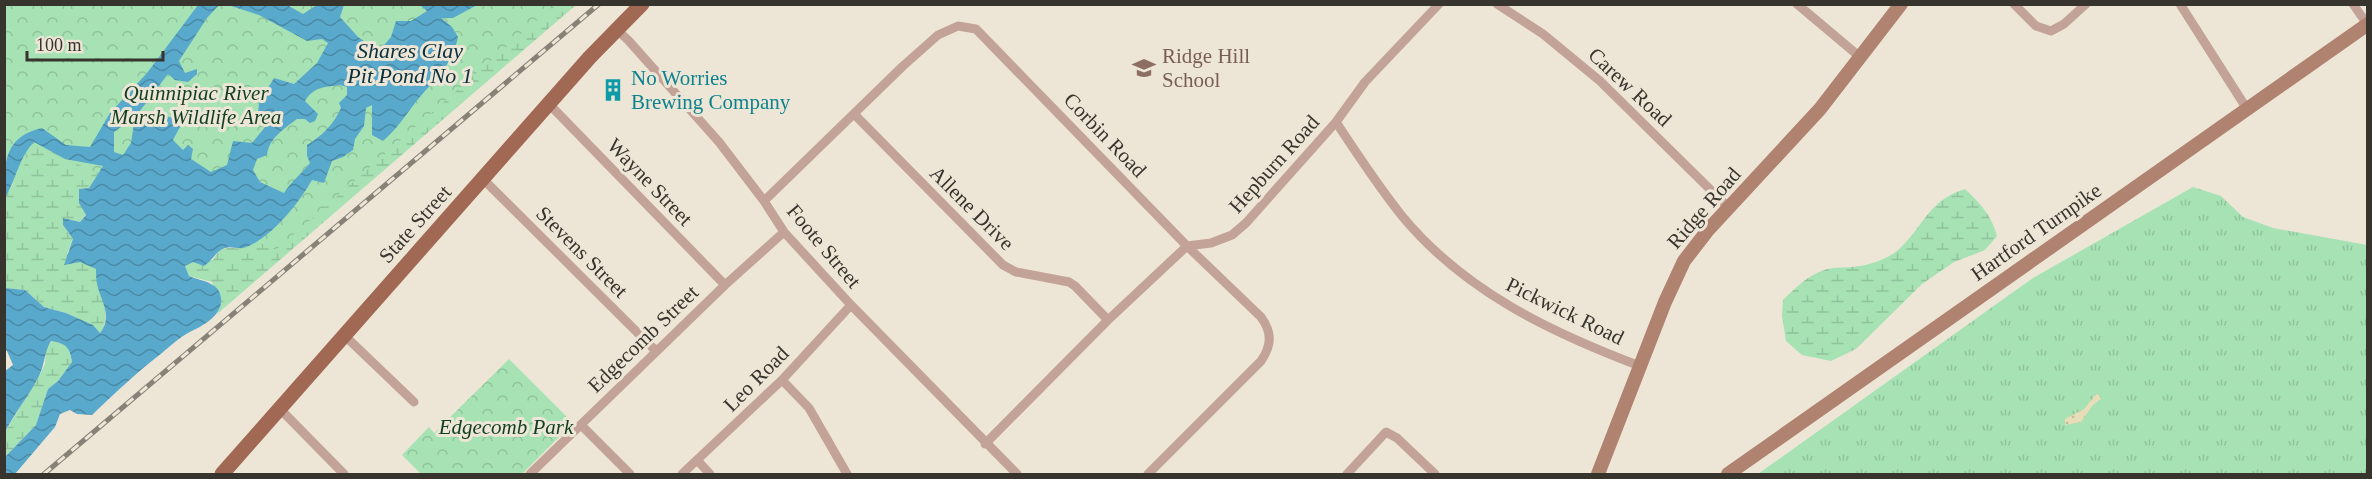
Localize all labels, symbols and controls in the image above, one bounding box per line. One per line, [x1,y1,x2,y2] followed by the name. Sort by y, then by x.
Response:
[27,24,164,62] scale bar
[36,35,82,55] text: 100 m
[346,38,473,88] water label: Shares Clay Pit Pond No 1
[1584,43,1677,132] street label: Carew Road
[1162,44,1250,92] place label: Ridge Hill School
[1131,55,1157,81] school or university icon: Ridge Hill School
[631,66,791,114] place label: No Worries Brewing Company
[600,77,626,103] building icon: No Worries Brewing Company
[110,81,281,129] park label: Quinnipiac River Marsh Wildlife Area
[1059,88,1151,183] street label: Corbin Road
[1224,110,1324,218] street label: Hepburn Road
[602,133,698,231] street label: Wayne Street
[925,161,1019,255] street label: Allene Drive
[1662,162,1746,254] street label: Ridge Road
[1966,178,2106,286] street label: Hartford Turnpike
[374,180,456,268] street label: State Street
[782,199,866,293] street label: Foote Street
[531,201,633,303] street label: Stevens Street
[1502,272,1628,350] street label: Pickwick Road
[583,280,703,398] street label: Edgecomb Street
[718,341,794,417] street label: Leo Road
[438,415,574,439] park label: Edgecomb Park

